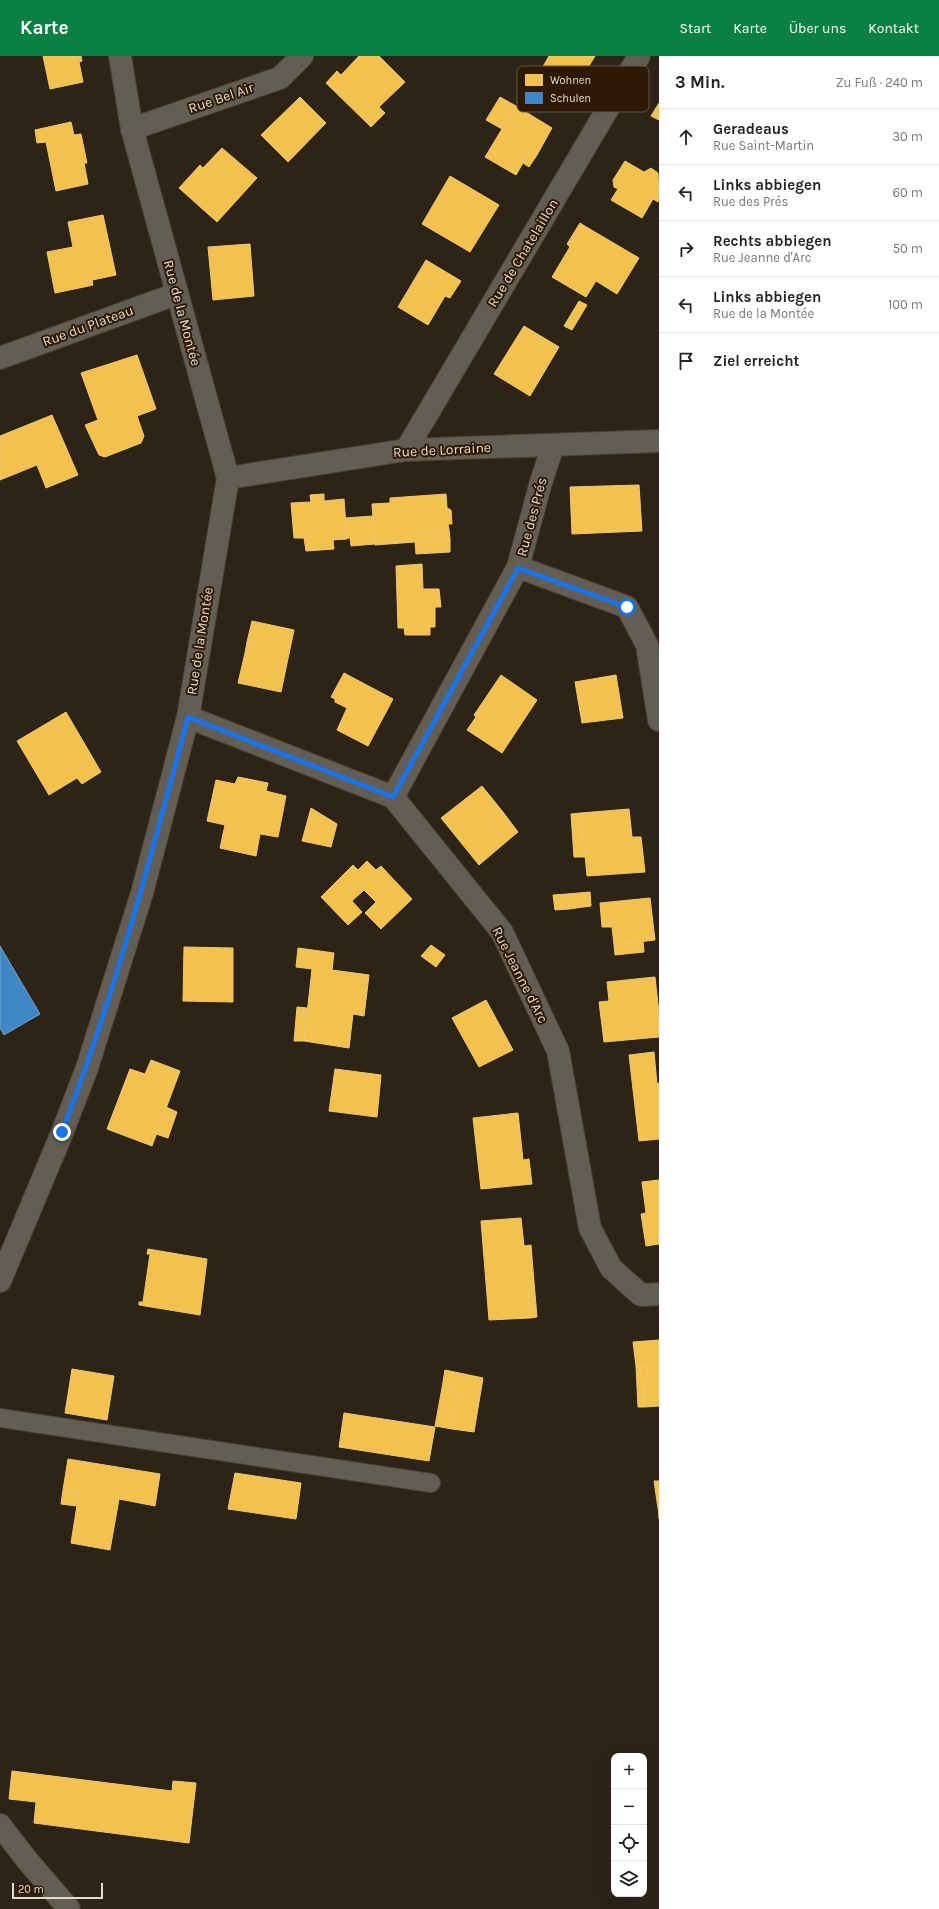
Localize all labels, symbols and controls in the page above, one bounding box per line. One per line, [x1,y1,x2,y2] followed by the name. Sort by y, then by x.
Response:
[20,17,69,39] text: Karte
[679,20,711,37] text: Start
[733,20,767,37] text: Karte
[789,20,846,37] text: Über uns
[868,20,919,37] text: Kontakt
[517,66,649,112] legend
[675,72,725,92] text: 3 Min.
[550,74,591,87] text: Wohnen
[836,75,923,90] text: Zu Fuß · 240 m
[186,79,257,117] street label: Rue Bel Air
[550,92,591,105] text: Schulen
[713,120,789,138] text: Geradeaus
[675,126,697,148] icon: ahead
[892,129,923,144] text: 30 m
[713,138,814,153] text: Rue Saint-Martin
[713,176,821,194] text: Links abbiegen
[675,182,697,204] icon: left
[893,185,923,200] text: 60 m
[713,194,788,209] text: Rue des Prés
[484,196,562,310] street label: Rue de Chatelaillon
[713,232,832,250] text: Rechts abbiegen
[675,238,697,260] icon: right
[893,241,923,256] text: 50 m
[713,250,811,265] text: Rue Jeanne d'Arc
[160,258,204,368] street label: Rue de la Montée
[713,288,821,306] text: Links abbiegen
[675,294,697,316] icon: left
[888,297,923,312] text: 100 m
[40,302,136,350] street label: Rue du Plateau
[713,306,814,321] text: Rue de la Montée
[675,350,697,372] icon: arrive
[713,352,799,370] text: Ziel erreicht
[393,439,491,461] street label: Rue de Lorraine
[513,476,551,558] street label: Rue des Prés
[183,586,217,696] street label: Rue de la Montée
[618,598,636,616] route start
[488,924,552,1026] street label: Rue Jeanne d'Arc
[53,1123,71,1141] route end
[611,1753,647,1897] map controls
[611,1753,647,1789] button: +
[611,1789,647,1825] button: −
[611,1825,647,1861] button: locate
[611,1861,647,1897] button: layers
[12,1881,103,1900] scale bar
[18,1883,44,1896] text: 20 m

